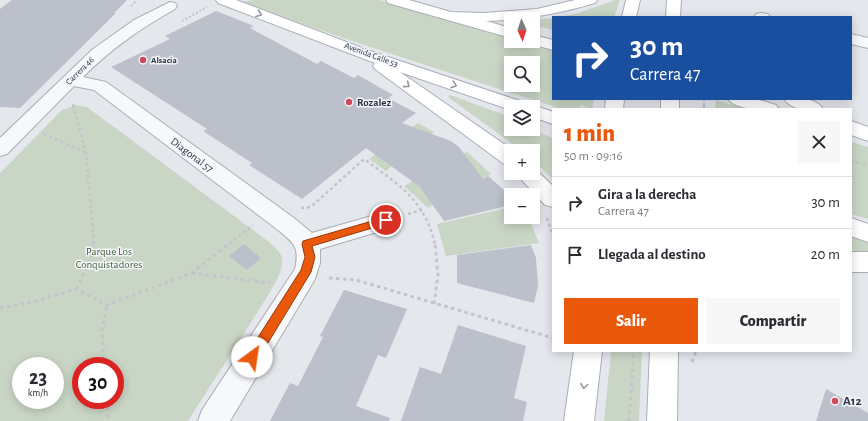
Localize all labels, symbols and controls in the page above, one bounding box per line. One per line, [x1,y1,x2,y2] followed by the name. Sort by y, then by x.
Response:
[255,9,262,17] one-way arrow
[504,12,540,48] north arrow
[504,12,540,224] map controls
[564,32,616,84] icon: right
[630,33,683,61] text: 30 m
[343,41,399,69] street label: Avenida Calle 53
[64,55,96,87] street label: Carrera 46
[138,55,148,65] marker: Alsacia
[151,56,177,65] place label: Alsacia
[504,56,540,92] button: search
[630,66,701,84] text: Carrera 47
[451,80,458,88] one-way arrow
[403,81,410,88] one-way arrow
[344,97,354,107] marker: Rozalez
[357,97,392,108] place label: Rozalez
[504,100,540,136] button: layers
[798,121,840,163] button: close
[564,122,615,146] text: 1 min
[169,136,216,175] street label: Diagonal 57
[504,144,540,180] button: +
[564,150,623,163] text: 50 m · 09:16
[598,187,697,202] text: Gira a la derecha
[504,188,540,224] button: −
[564,192,586,214] icon: right
[811,195,840,210] text: 30 m
[369,203,403,237] pin
[598,205,649,218] text: Carrera 47
[375,209,397,231] icon: arrive
[564,244,586,266] icon: arrive
[76,246,142,270] park label: Parque Los Conquistadores
[598,247,706,262] text: Llegada al destino
[811,247,840,262] text: 20 m
[564,298,698,344] button: Salir
[706,298,840,344] button: Compartir
[231,336,273,378] position arrow
[72,357,124,409] speed limit sign: 30
[29,368,47,388] text: 23
[580,383,589,389] one-way arrow
[28,388,48,398] text: km/h
[843,395,862,408] place label: A12
[830,396,840,406] marker: A12

